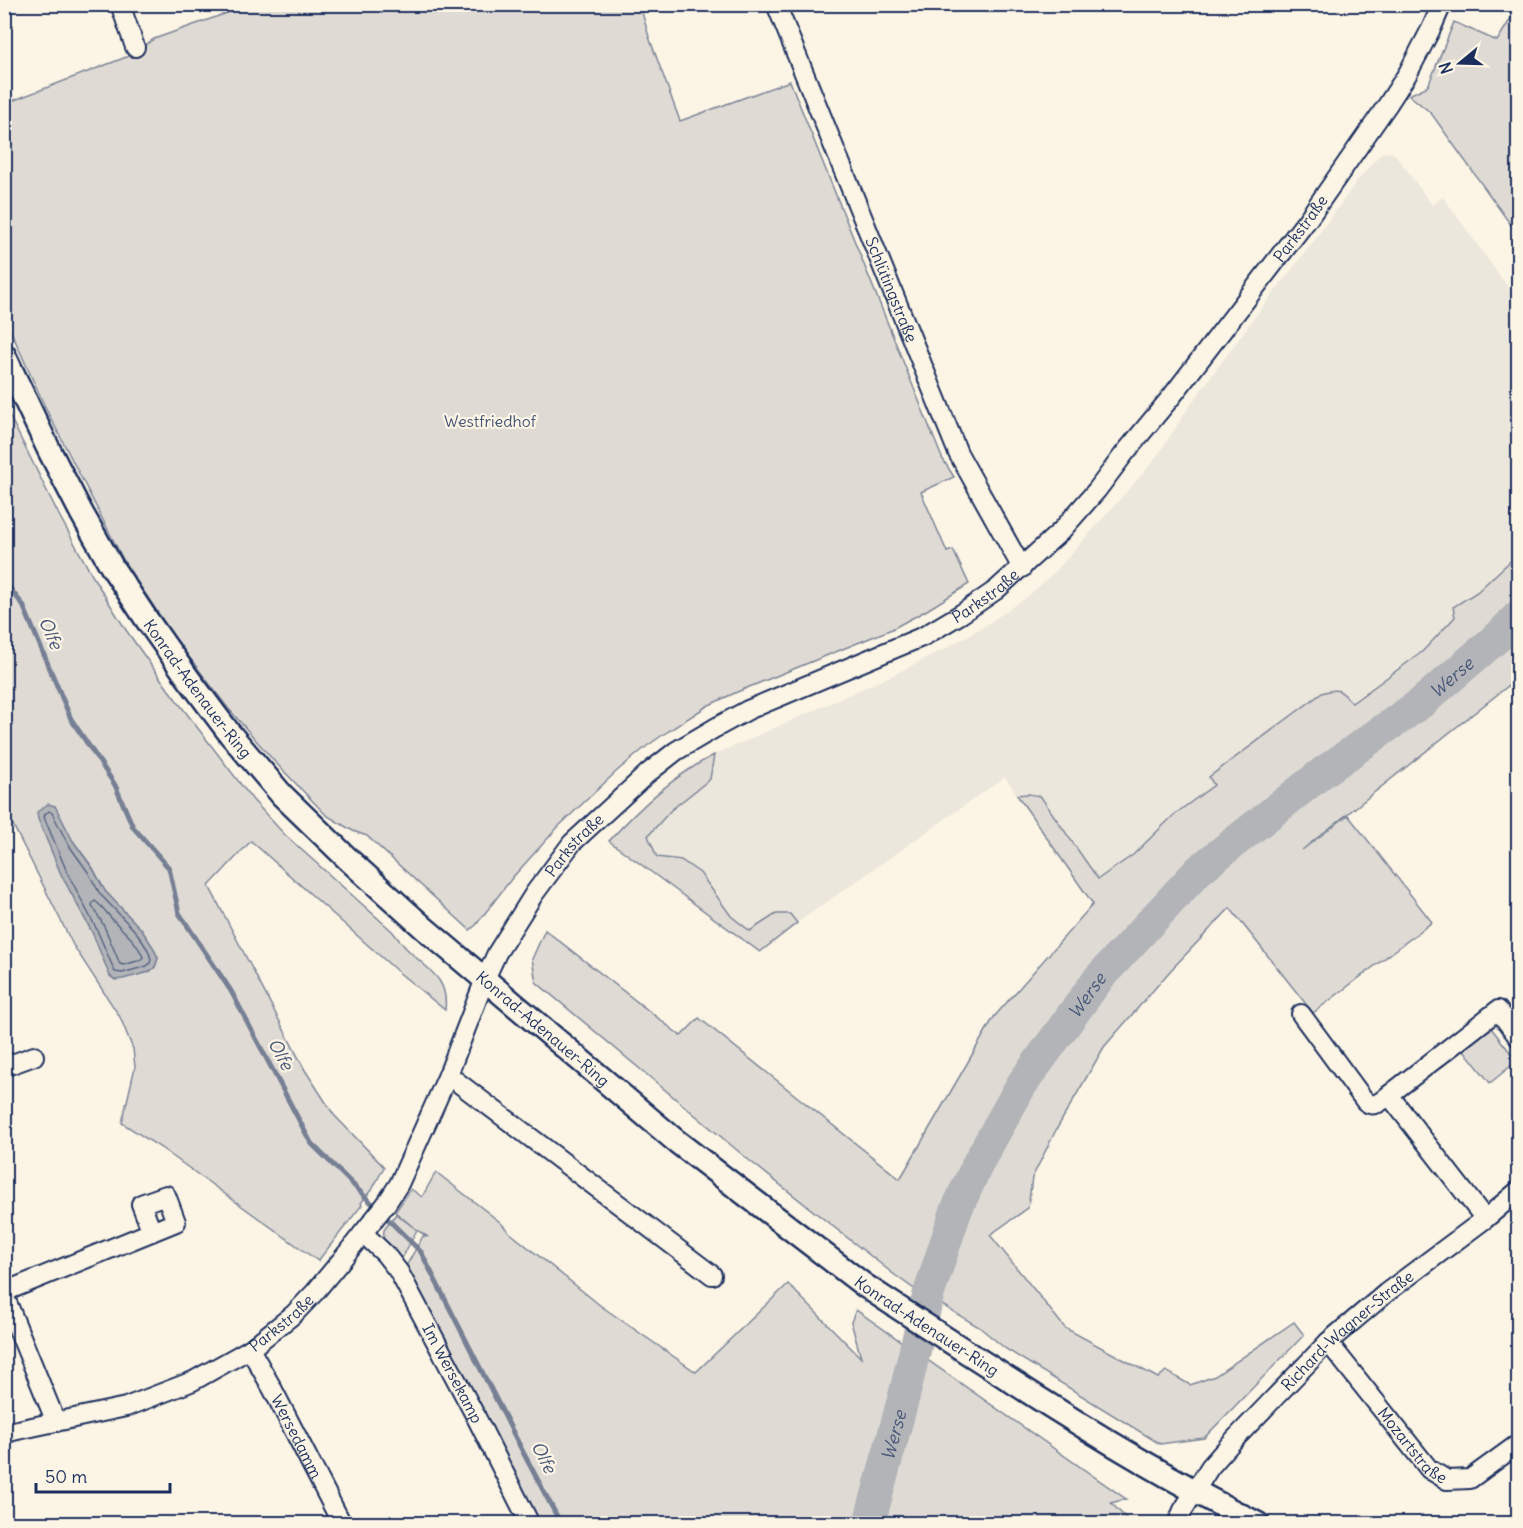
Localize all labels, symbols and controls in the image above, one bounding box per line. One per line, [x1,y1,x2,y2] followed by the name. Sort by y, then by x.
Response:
[1430,33,1490,93] north arrow
[1435,59,1457,76] text: N
[1269,191,1332,266] street label: Parkstraße
[861,234,922,345] street label: Schlütingstraße
[444,411,537,431] park label: Westfriedhof
[948,564,1023,627] street label: Parkstraße
[34,613,69,654] water label: Olfe
[140,615,256,762] street label: Konrad-Adenauer-Ring
[1424,651,1479,702] water label: Werse
[540,809,608,881] street label: Parkstraße
[472,967,614,1090] street label: Konrad-Adenauer-Ring
[1062,967,1111,1022] water label: Werse
[263,1034,300,1075] water label: Olfe
[1277,1266,1417,1395] street label: Richard-Wagner-Straße
[851,1271,1003,1380] street label: Konrad-Adenauer-Ring
[245,1290,318,1356] street label: Parkstraße
[418,1320,487,1427] street label: Im Wersekamp
[267,1391,327,1482] street label: Wersedamm
[1374,1403,1451,1488] street label: Mozartstraße
[875,1407,911,1463] water label: Werse
[526,1437,562,1478] water label: Olfe
[36,1456,170,1494] scale bar
[45,1465,87,1488] text: 50 m

